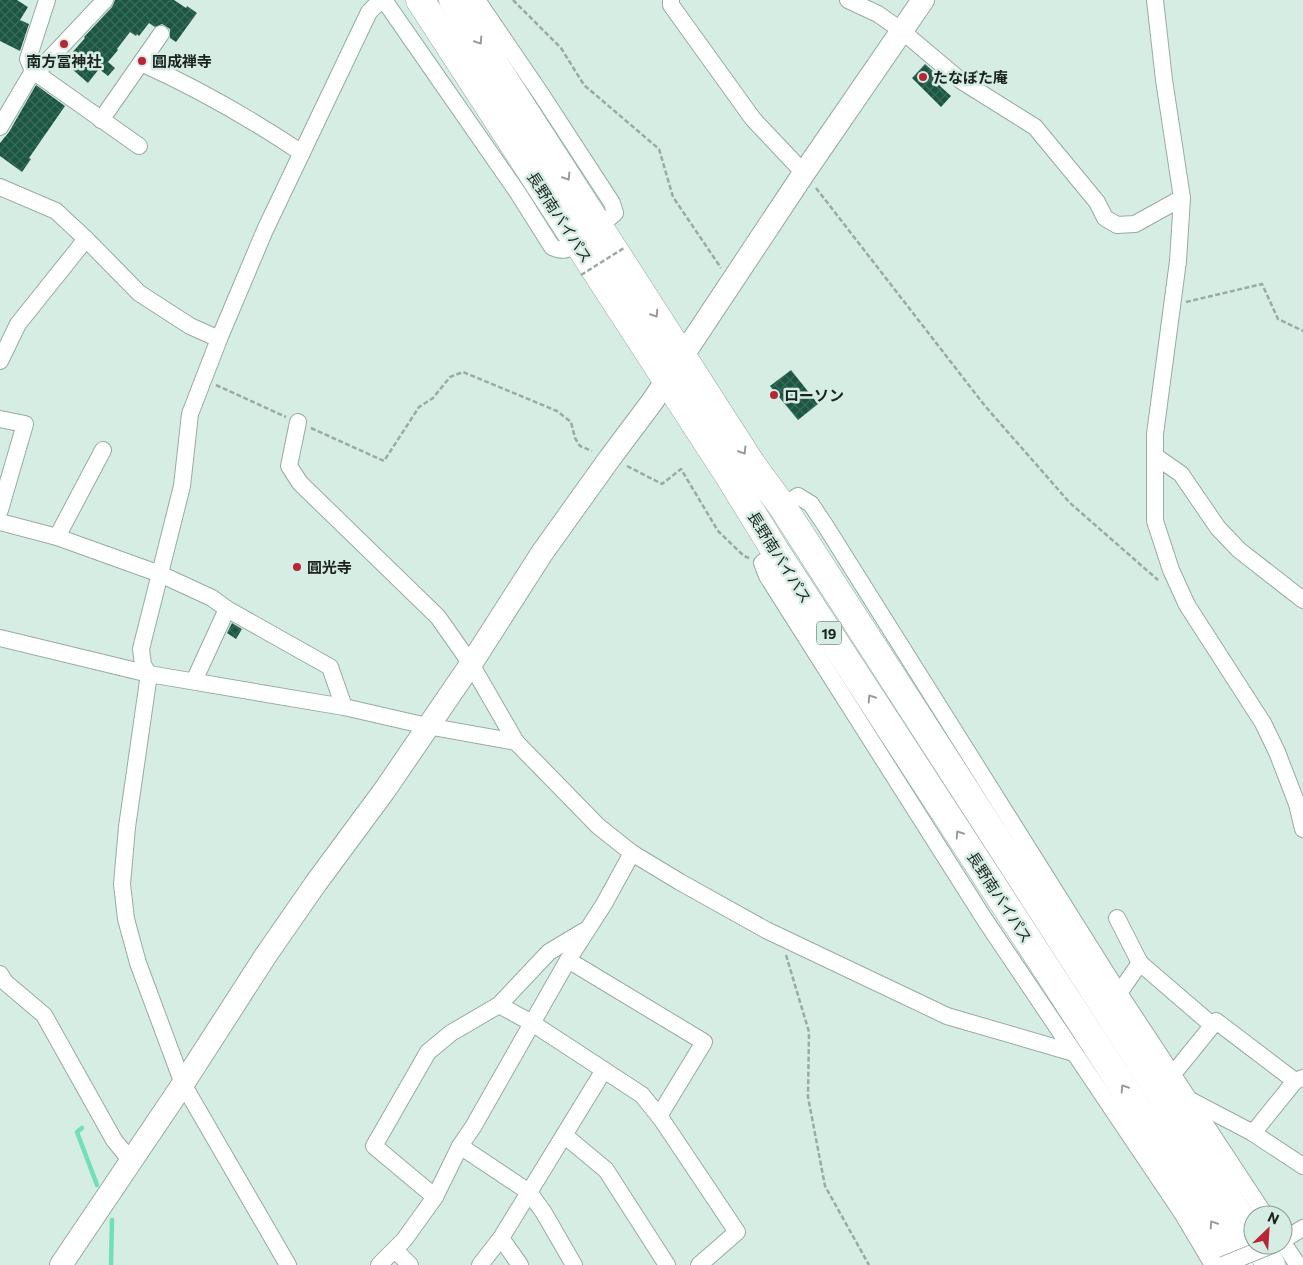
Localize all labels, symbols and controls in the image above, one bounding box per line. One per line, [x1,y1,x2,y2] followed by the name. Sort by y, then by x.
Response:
[473,35,483,44] one-way arrow
[58,38,70,50] marker: 南方冨神社
[26,52,102,70] place label: 南方冨神社
[152,52,212,70] place label: 圓成禅寺
[136,55,148,67] marker: 圓成禅寺
[933,68,1008,86] place label: たなぼた庵
[917,71,929,83] marker: たなぼた庵
[524,168,596,266] street label: 長野南バイパス
[561,172,571,181] one-way arrow
[649,309,658,318] one-way arrow
[784,386,844,404] place label: ローソン
[768,389,780,401] marker: ローソン
[737,445,747,454] one-way arrow
[745,508,815,606] street label: 長野南バイパス
[307,558,352,576] place label: 圓光寺
[291,561,303,573] marker: 圓光寺
[816,622,842,644] road number: 19
[868,694,877,703] one-way arrow
[956,831,966,840] one-way arrow
[964,848,1036,946] street label: 長野南バイパス
[1121,1084,1130,1094] one-way arrow
[1243,1205,1293,1255] north arrow
[1265,1208,1282,1228] text: N
[1209,1220,1219,1229] one-way arrow

